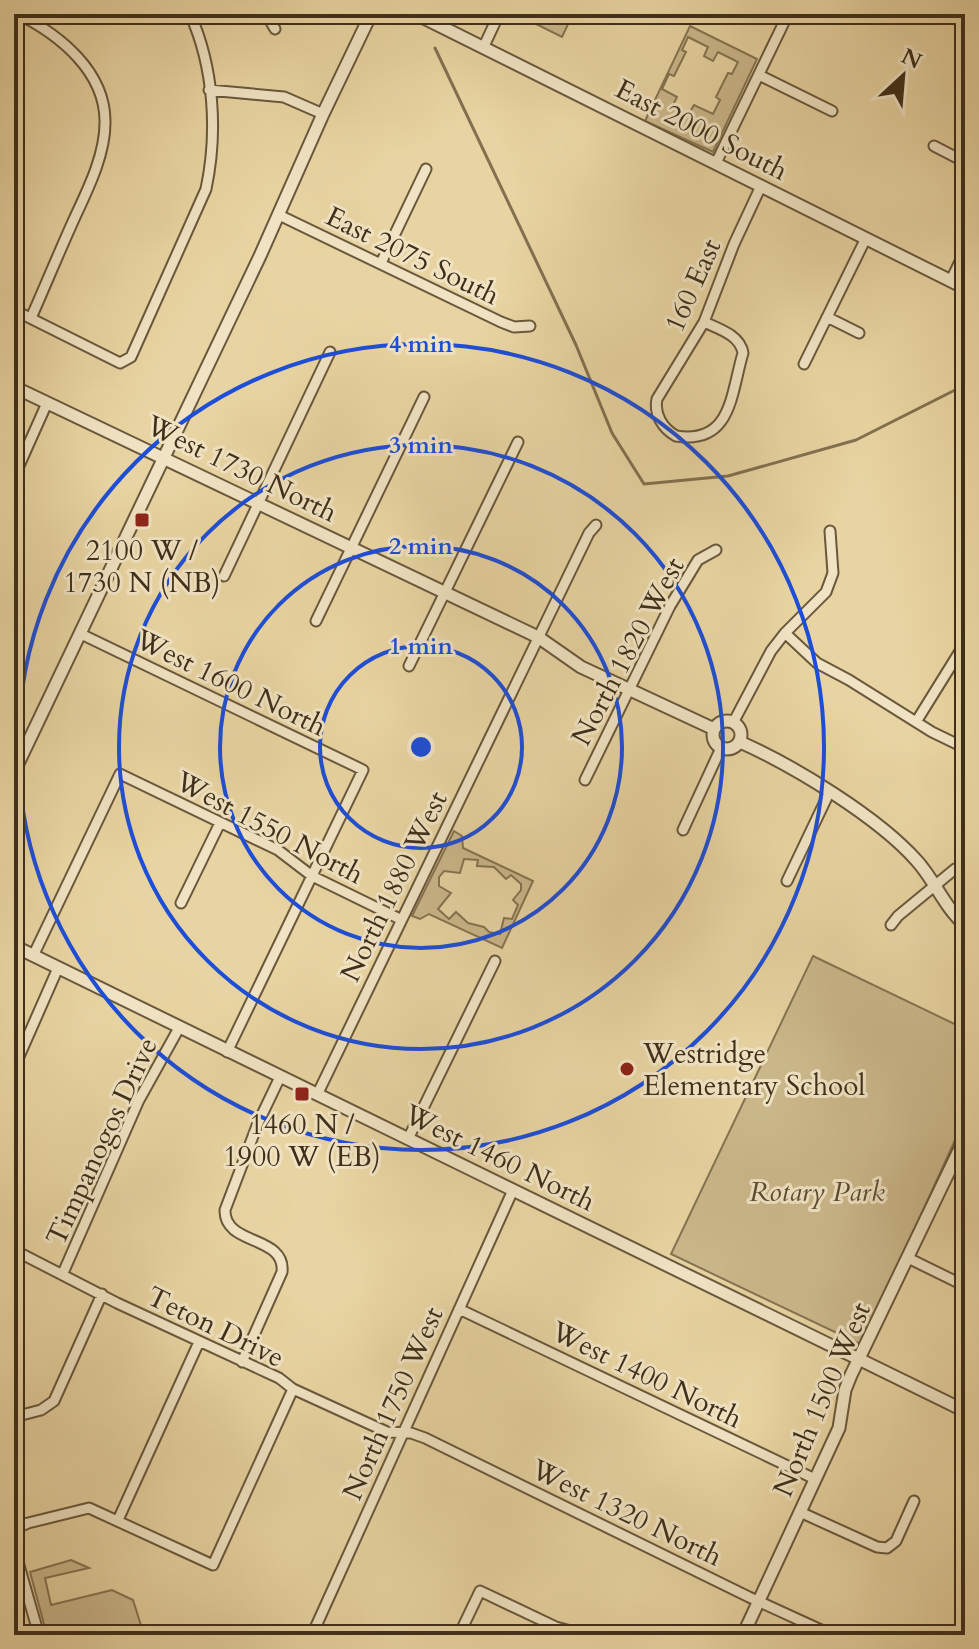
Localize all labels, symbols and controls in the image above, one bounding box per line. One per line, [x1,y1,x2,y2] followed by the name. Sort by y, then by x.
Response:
[863,36,943,116] north arrow
[896,41,926,77] text: N
[609,70,794,190] street label: East 2000 South
[319,197,506,314] street label: East 2075 South
[656,233,730,338] street label: 160 East
[389,328,454,361] text: 4 min
[139,406,343,532] street label: West 1730 North
[389,429,454,462] text: 3 min
[133,511,151,529] marker: 2100 W / 1730 N (NB)
[389,530,454,563] text: 2 min
[64,532,220,602] place label: 2100 W / 1730 N (NB)
[562,551,693,752] street label: North 1820 West
[128,620,332,746] street label: West 1600 North
[389,630,454,663] text: 1 min
[407,733,435,761] centre of rings
[168,762,370,893] street label: West 1550 North
[331,785,457,988] street label: North 1880 West
[37,1031,167,1252] street label: Timpanogos Drive
[642,1035,865,1105] place label: Westridge Elementary School
[618,1060,636,1078] marker: Westridge Elementary School
[293,1085,311,1103] marker: 1460 N / 1900 W (EB)
[397,1095,601,1221] street label: West 1460 North
[223,1106,381,1176] place label: 1460 N / 1900 W (EB)
[749,1173,885,1211] park label: Rotary Park
[141,1277,291,1377] street label: Teton Drive
[764,1296,880,1502] street label: North 1500 West
[333,1301,453,1506] street label: North 1750 West
[544,1312,748,1438] street label: West 1400 North
[524,1450,728,1576] street label: West 1320 North

